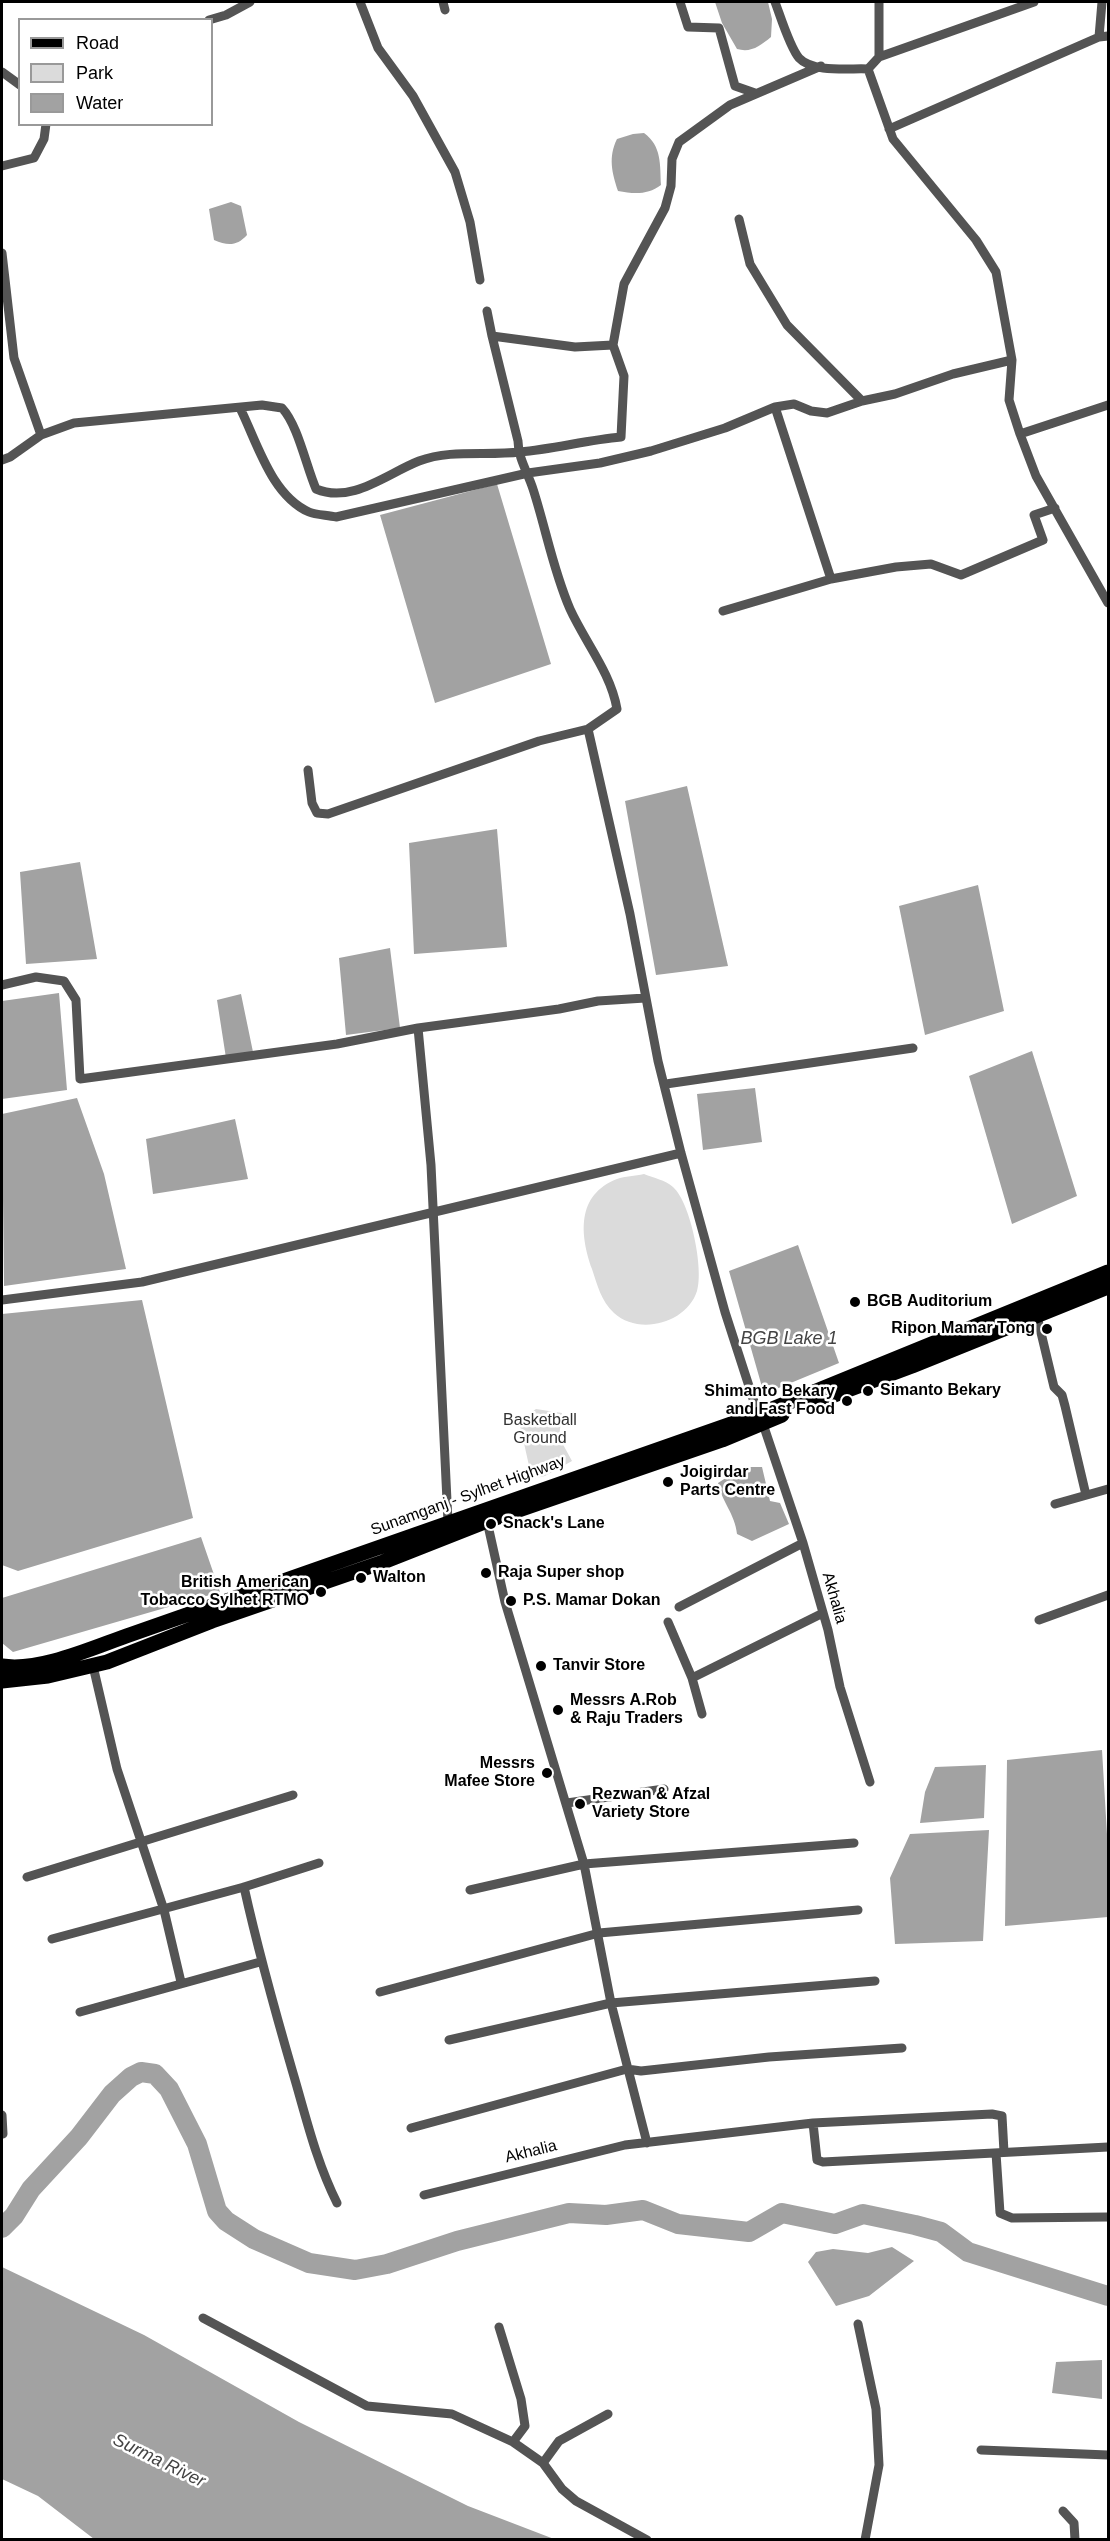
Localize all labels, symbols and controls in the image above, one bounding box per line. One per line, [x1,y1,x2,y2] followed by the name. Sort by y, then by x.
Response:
[18,18,213,126] legend
[76,33,119,53] text: Road
[76,63,113,83] text: Park
[76,93,123,113] text: Water
[867,1292,992,1312] place label: BGB Auditorium
[848,1295,862,1309] marker: BGB Auditorium
[891,1319,1035,1339] place label: Ripon Mamar Tong
[1040,1322,1054,1336] marker: Ripon Mamar Tong
[740,1328,838,1350] water label: BGB Lake 1
[880,1381,1001,1401] place label: Simanto Bekary
[704,1382,835,1420] place label: Shimanto Bekary and Fast Food
[861,1384,875,1398] marker: Simanto Bekary
[840,1394,854,1408] marker: Shimanto Bekary and Fast Food
[503,1411,577,1449] park label: Basketball Ground
[368,1452,568,1540] street label: Sunamganj - Sylhet Highway
[680,1463,775,1501] place label: Joigirdar Parts Centre
[661,1475,675,1489] marker: Joigirdar Parts Centre
[503,1514,605,1534] place label: Snack's Lane
[484,1517,498,1531] marker: Snack's Lane
[498,1563,624,1583] place label: Raja Super shop
[479,1566,493,1580] marker: Raja Super shop
[373,1568,426,1588] place label: Walton
[818,1570,850,1626] street label: Akhalia
[354,1571,368,1585] marker: Walton
[140,1573,309,1611] place label: British American Tobacco Sylhet RTMO
[314,1585,328,1599] marker: British American Tobacco Sylhet RTMO
[523,1591,661,1611] place label: P.S. Mamar Dokan
[504,1594,518,1608] marker: P.S. Mamar Dokan
[553,1656,645,1676] place label: Tanvir Store
[534,1659,548,1673] marker: Tanvir Store
[570,1691,683,1729] place label: Messrs A.Rob & Raju Traders
[551,1703,565,1717] marker: Messrs A.Rob & Raju Traders
[444,1754,535,1792] place label: Messrs Mafee Store
[540,1766,554,1780] marker: Messrs Mafee Store
[592,1785,710,1823] place label: Rezwan & Afzal Variety Store
[573,1797,587,1811] marker: Rezwan & Afzal Variety Store
[503,2136,559,2168] street label: Akhalia
[109,2429,209,2493] water label: Surma River

